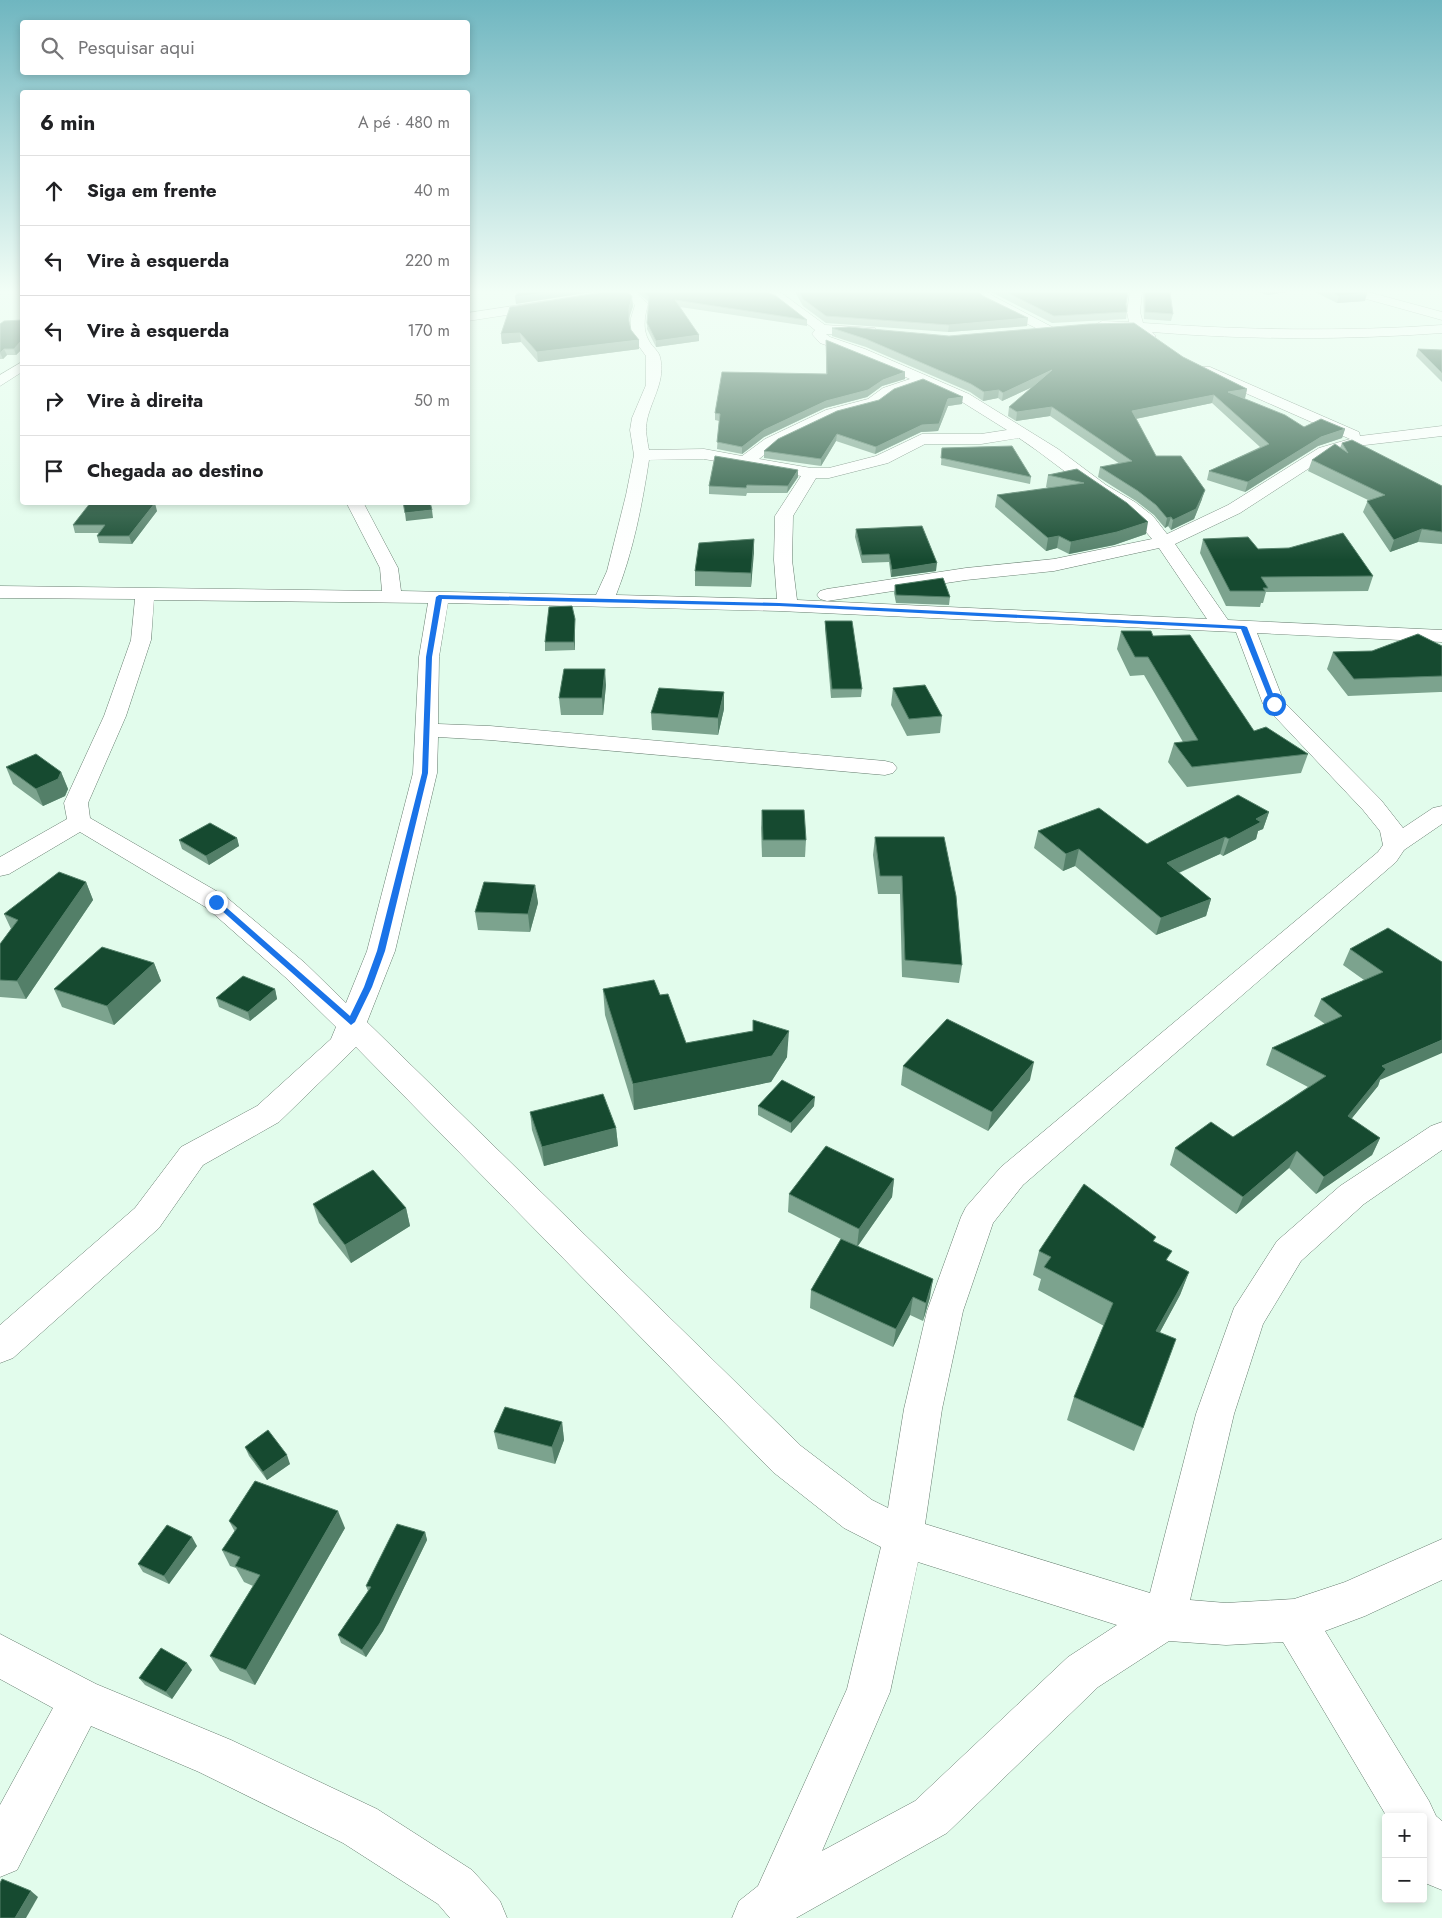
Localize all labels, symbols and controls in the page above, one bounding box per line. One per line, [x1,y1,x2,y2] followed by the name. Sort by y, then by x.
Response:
[20,20,470,75] search box
[38,34,66,62] icon: search
[78,34,195,61] text: Pesquisar aqui
[40,108,95,138] text: 6 min
[358,111,450,134] text: A pé · 480 m
[40,177,68,205] icon: ahead
[87,177,217,204] text: Siga em frente
[414,179,450,202] text: 40 m
[40,247,68,275] icon: left
[87,247,229,274] text: Vire à esquerda
[405,249,450,272] text: 220 m
[40,317,68,345] icon: left
[87,317,229,344] text: Vire à esquerda
[408,319,450,342] text: 170 m
[40,387,68,415] icon: right
[87,387,203,414] text: Vire à direita
[414,389,450,412] text: 50 m
[40,457,68,485] icon: arrive
[87,457,263,484] text: Chegada ao destino
[1263,693,1286,716] route start
[205,891,228,914] route end
[1382,1813,1427,1903] map controls
[1382,1813,1427,1858] button: +
[1382,1858,1427,1903] button: −

